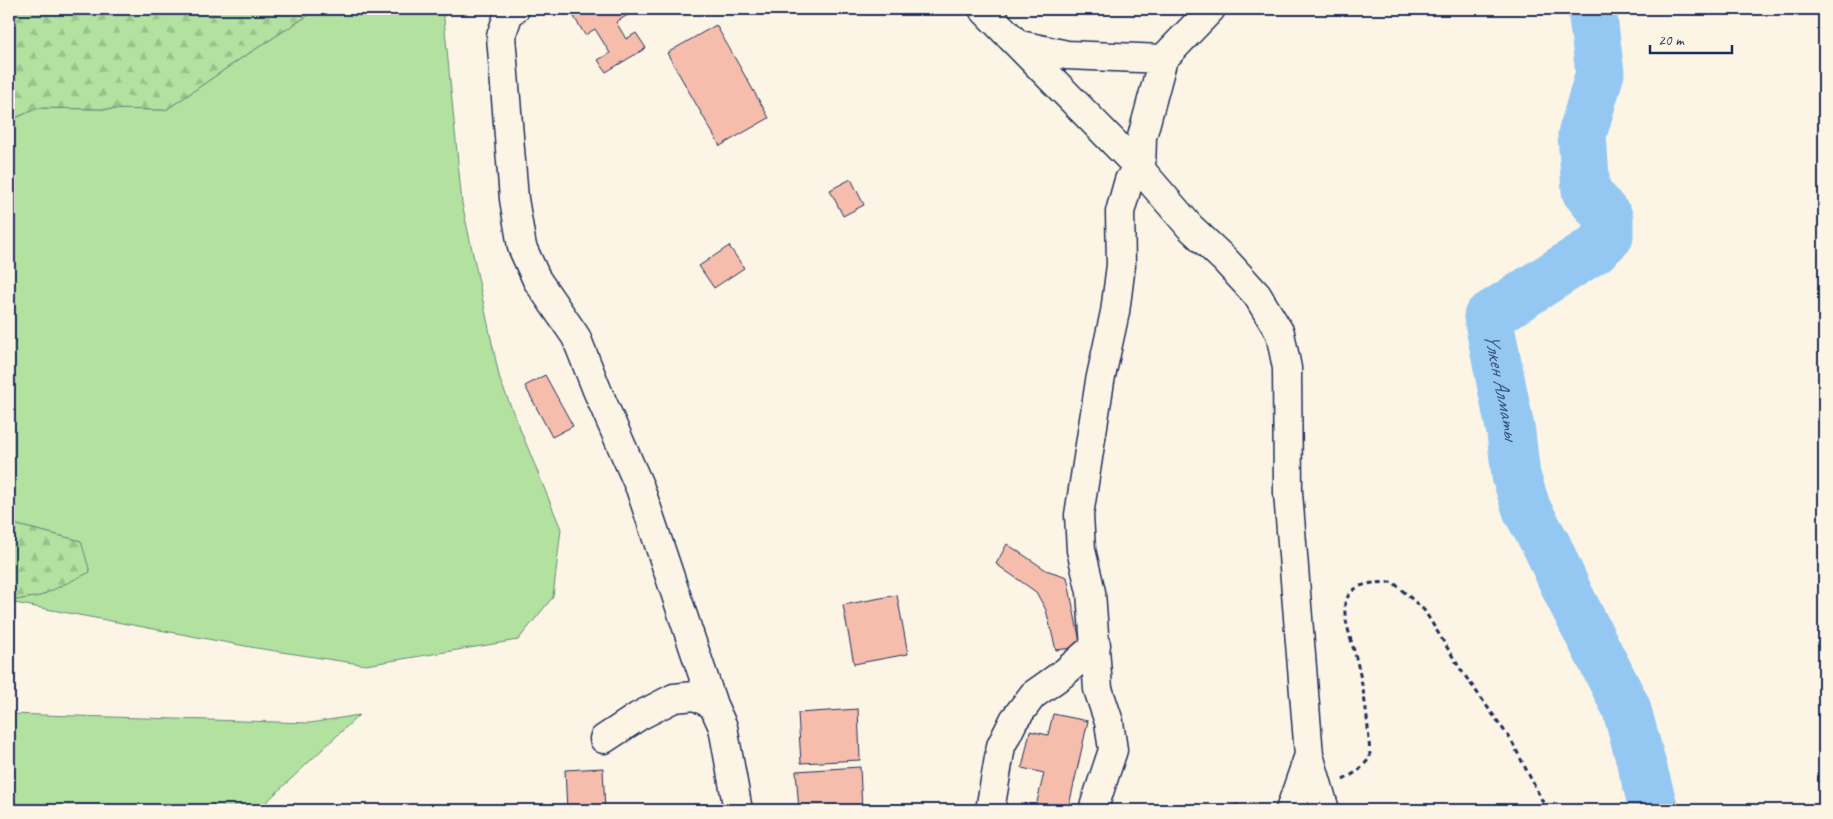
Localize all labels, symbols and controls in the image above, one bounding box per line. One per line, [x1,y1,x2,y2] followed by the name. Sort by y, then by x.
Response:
[1650,22,1733,54] scale bar
[1658,31,1685,50] text: 20 m
[1479,331,1525,445] water label: Үлкен Алматы

